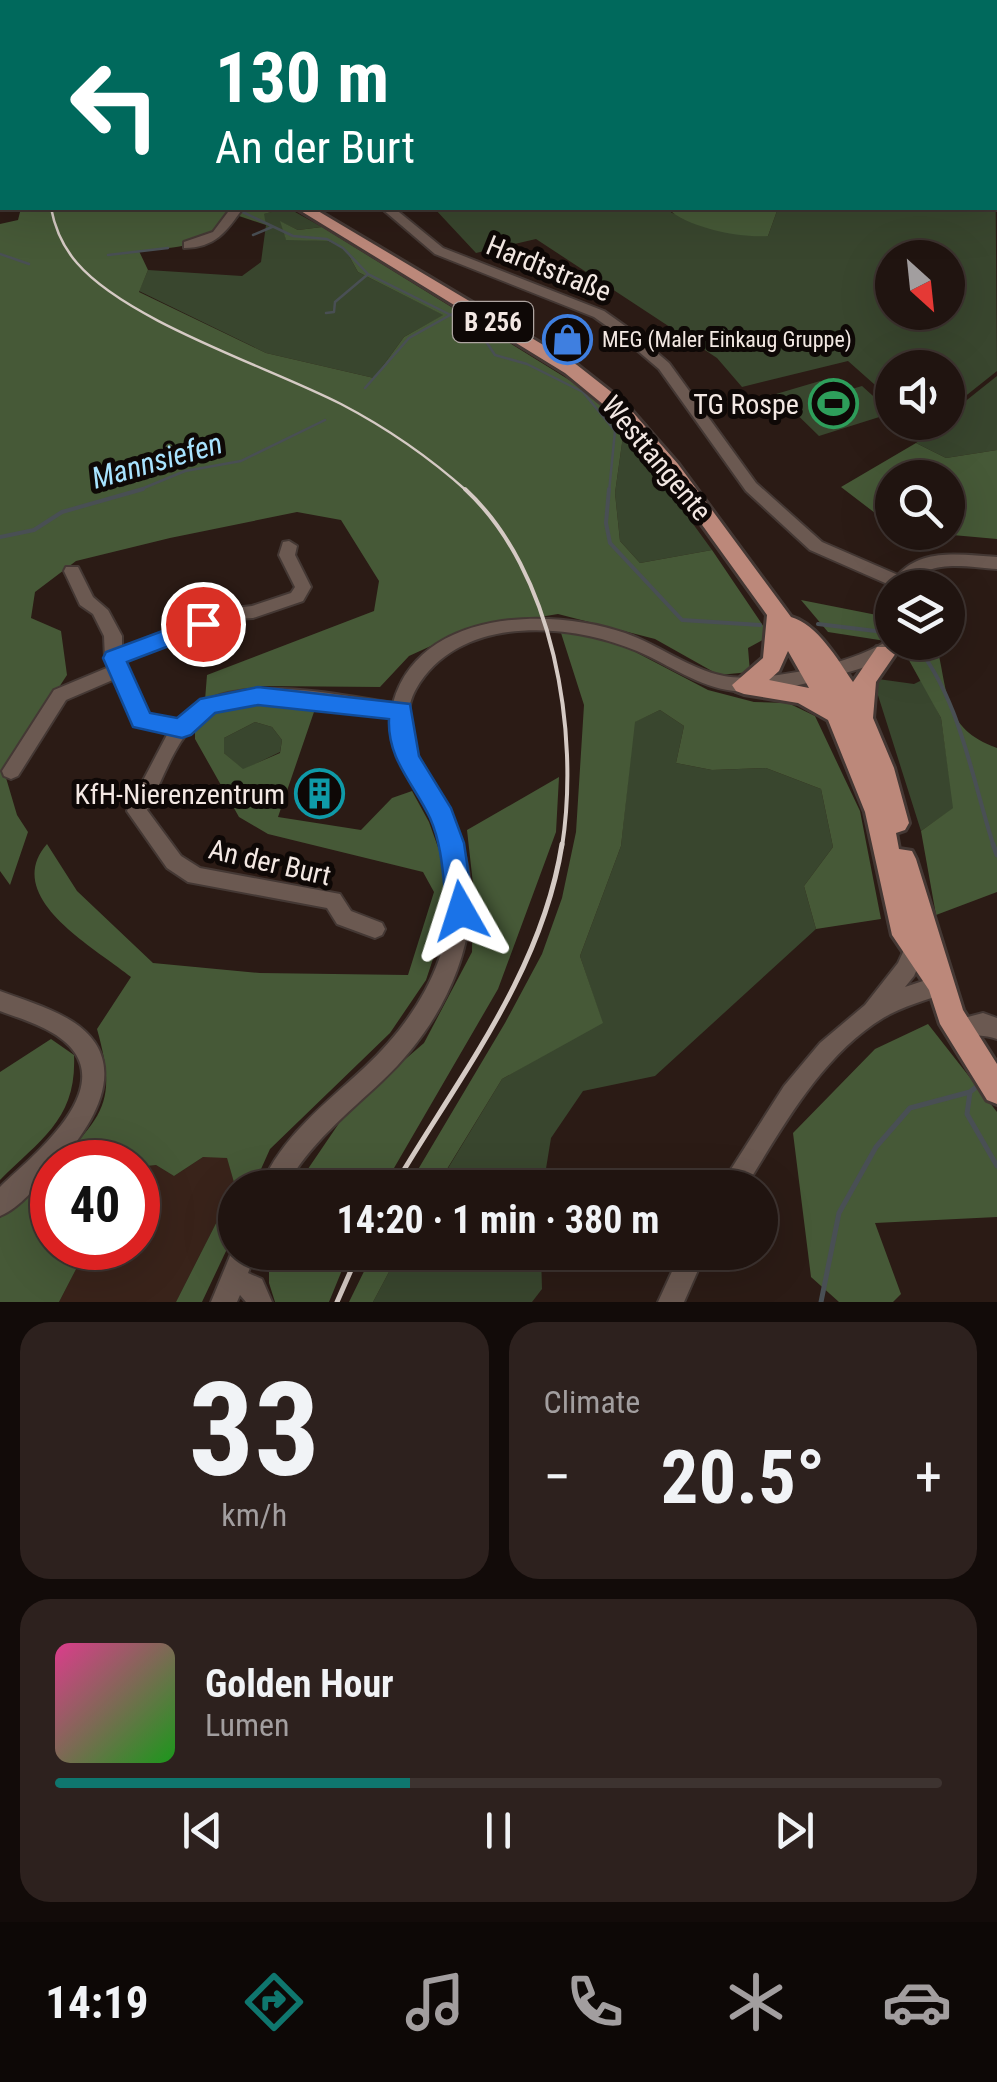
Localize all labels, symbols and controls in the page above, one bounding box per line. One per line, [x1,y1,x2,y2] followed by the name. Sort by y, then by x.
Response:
[215,37,389,119] text: 130 m
[50,40,180,170] icon: left
[215,121,415,174] text: An der Burt
[482,229,616,308] street label: Hardtstraße
[875,240,965,330] north arrow
[875,240,965,660] map controls
[453,302,533,342] road number: B 256
[541,313,593,365] shop icon: MEG (Maler Einkaug Gruppe)
[602,327,852,353] place label: MEG (Maler Einkaug Gruppe)
[875,350,965,440] button: sound
[808,378,860,430] sports icon: TG Rospe
[693,388,799,421] place label: TG Rospe
[595,389,718,527] street label: Westtangente
[87,425,226,496] water label: Mannsiefen
[875,460,965,550] button: search
[875,570,965,660] button: layers
[161,582,246,667] pin
[176,597,231,652] icon: arrive
[294,768,346,820] building icon: KfH-Nierenzentrum
[75,778,285,811] place label: KfH-Nierenzentrum
[206,832,334,893] street label: An der Burt
[409,859,513,963] position arrow
[30,1140,160,1270] speed limit sign: 40
[337,1198,659,1242] text: 14:20 · 1 min · 380 m
[189,1354,320,1507] text: 33
[544,1383,640,1421] text: Climate
[661,1433,825,1521] text: 20.5°
[544,1445,571,1509] text: −
[915,1445,942,1509] text: +
[221,1496,287,1534] text: km/h
[205,1662,394,1706] text: Golden Hour
[205,1706,290,1744] text: Lumen
[175,1803,230,1858] icon: previous
[471,1803,526,1858] icon: pause
[767,1803,822,1858] icon: next
[239,1967,309,2037] icon: directions
[400,1967,470,2037] icon: music
[560,1967,630,2037] icon: phone
[721,1967,791,2037] icon: climate
[882,1967,952,2037] icon: car
[45,1976,149,2029] text: 14:19

